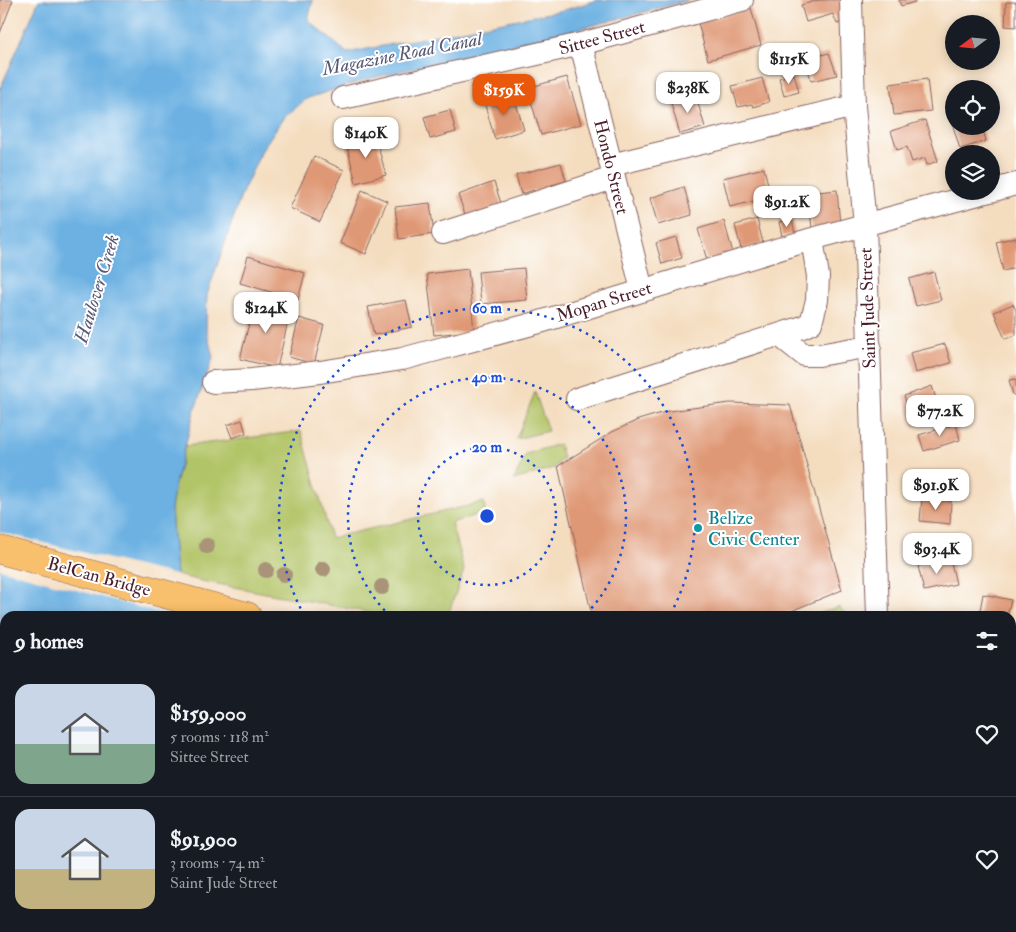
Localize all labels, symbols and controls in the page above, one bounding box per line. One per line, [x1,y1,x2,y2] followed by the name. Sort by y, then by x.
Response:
[556,15,648,61] street label: Sittee Street
[945,15,1000,70] north arrow
[945,15,1000,200] map controls
[319,26,485,81] water label: Magazine Road Canal
[754,42,824,85] pin: $115K
[770,49,808,69] text: $115K
[653,72,723,114] pin: $238K
[469,74,539,116] pin: $159K
[667,78,709,98] text: $238K
[483,80,525,100] text: $159K
[945,80,1000,135] button: locate
[331,116,401,159] pin: $140K
[588,117,634,217] street label: Hondo Street
[345,123,387,143] text: $140K
[945,145,1000,200] button: layers
[746,186,828,228] pin: $91.2K
[764,192,810,212] text: $91.2K
[69,232,125,347] water label: Haulover Creek
[854,247,882,369] street label: Saint Jude Street
[553,277,655,327] street label: Mopan Street
[231,292,301,334] pin: $124K
[245,298,287,318] text: $124K
[472,299,502,318] text: 60 m
[471,368,503,387] text: 40 m
[899,394,981,437] pin: $77.2K
[917,401,963,421] text: $77.2K
[472,438,502,457] text: 20 m
[895,468,977,511] pin: $91.9K
[913,475,959,495] text: $91.9K
[478,507,496,525] centre of rings
[708,507,800,551] place label: Belize Civic Center
[692,522,704,534] marker: Belize Civic Center
[896,532,978,575] pin: $93.4K
[914,539,960,559] text: $93.4K
[45,552,154,602] street label: BelCan Bridge
[973,627,1001,655] icon: filters
[15,628,84,655] text: 9 homes
[170,700,247,727] text: $159,000
[55,704,115,764] icon: home
[973,720,1001,748] icon: heart
[170,727,269,747] text: 5 rooms · 118 m²
[170,747,249,767] text: Sittee Street
[170,826,237,853] text: $91,900
[55,829,115,889] icon: home
[973,845,1001,873] icon: heart
[170,853,264,873] text: 3 rooms · 74 m²
[170,873,277,893] text: Saint Jude Street

